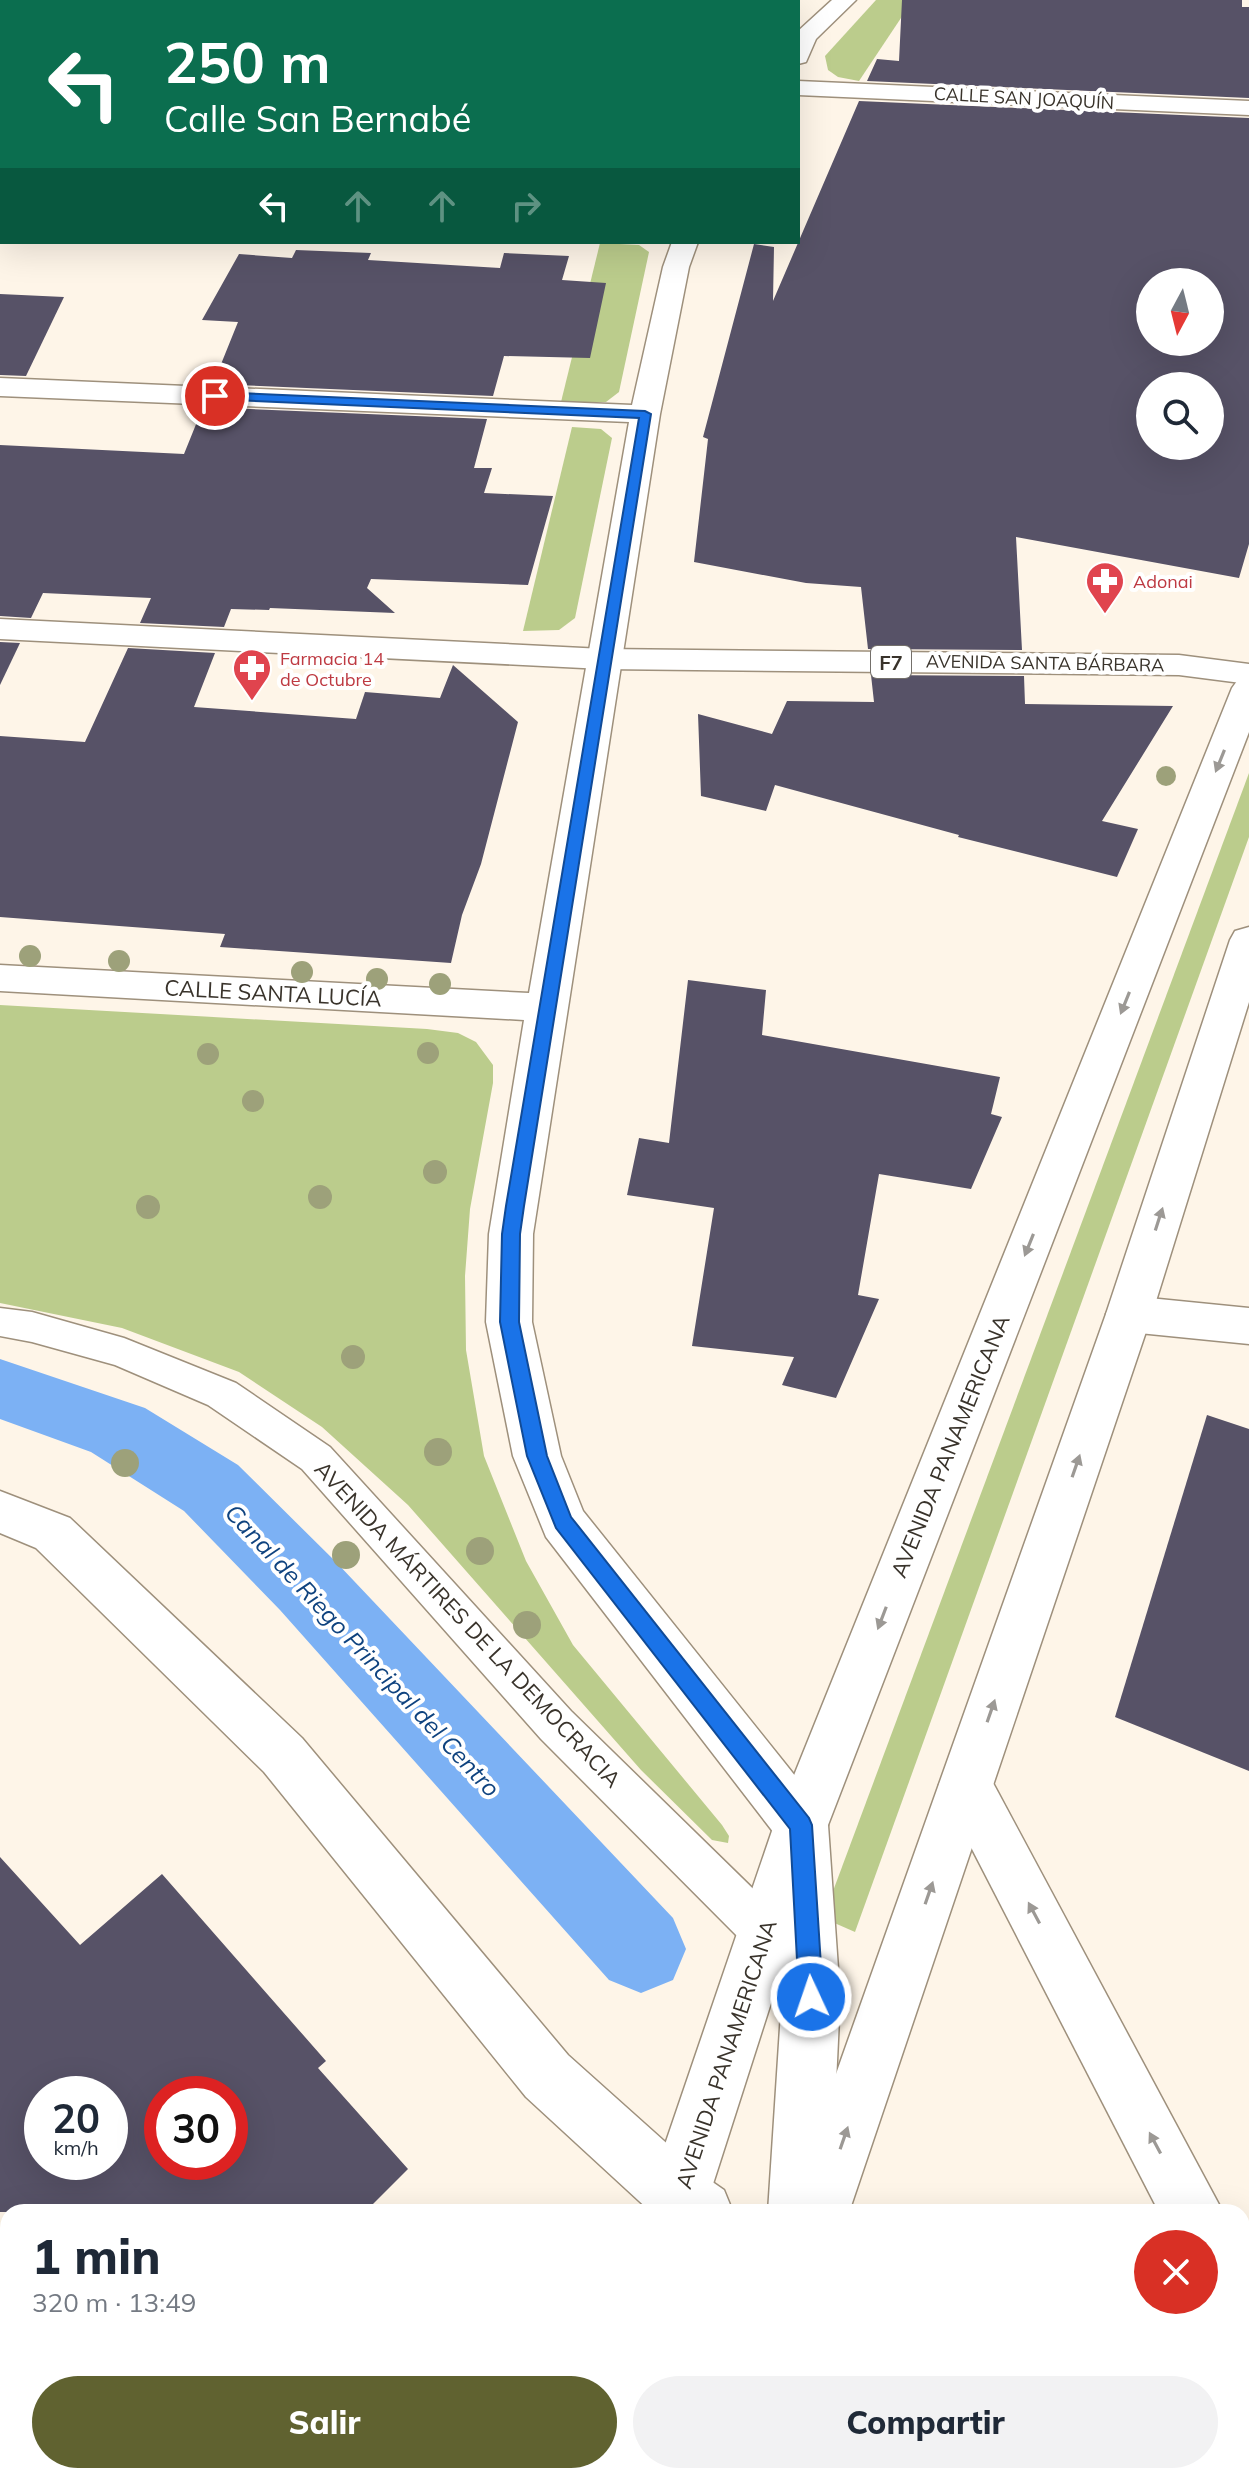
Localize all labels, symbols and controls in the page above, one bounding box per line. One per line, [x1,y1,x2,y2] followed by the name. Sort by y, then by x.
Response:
[164,27,331,97] text: 250 m
[32,32,136,136] icon: left
[933,82,1115,114] street label: CALLE SAN JOAQUÍN
[164,96,471,141] text: Calle San Bernabé
[252,184,296,228] icon: left
[336,184,380,228] icon: ahead
[420,184,464,228] icon: ahead
[504,184,548,228] icon: right
[1136,268,1224,356] north arrow
[1136,268,1224,460] map controls
[181,362,249,430] pin
[1136,372,1224,460] button: search
[193,374,237,418] icon: arrive
[1084,560,1126,615] pharmacy icon: Adonai
[1133,570,1193,593] place label: Adonai
[871,646,911,678] road number: F7
[231,647,273,702] pharmacy icon: Farmacia 14 de Octubre
[280,647,384,691] place label: Farmacia 14 de Octubre
[926,649,1164,677] street label: AVENIDA SANTA BÁRBARA
[1214,749,1227,773] one-way arrow
[164,973,382,1013] street label: CALLE SANTA LUCÍA
[1118,991,1131,1015] one-way arrow
[1154,1207,1166,1231] one-way arrow
[1023,1233,1036,1257] one-way arrow
[884,1310,1016,1582] street label: AVENIDA PANAMERICANA
[1071,1453,1083,1477] one-way arrow
[309,1455,627,1793] street label: AVENIDA MÁRTIRES DE LA DEMOCRACIA
[219,1497,507,1803] water label: Canal de Riego Principal del Centro
[876,1606,889,1630] one-way arrow
[986,1699,998,1723] one-way arrow
[923,1880,935,1904] one-way arrow
[1027,1902,1040,1925] one-way arrow
[669,1916,783,2192] street label: AVENIDA PANAMERICANA
[769,1955,853,2039] position arrow
[144,2076,248,2180] speed limit sign: 30
[52,2093,100,2143] text: 20
[838,2126,850,2150] one-way arrow
[1149,2132,1163,2154] one-way arrow
[53,2135,99,2160] text: km/h
[32,2226,161,2286] text: 1 min
[1134,2230,1218,2314] button: close
[32,2286,196,2319] text: 320 m · 13:49
[32,2376,617,2468] button: Salir
[633,2376,1218,2468] button: Compartir

